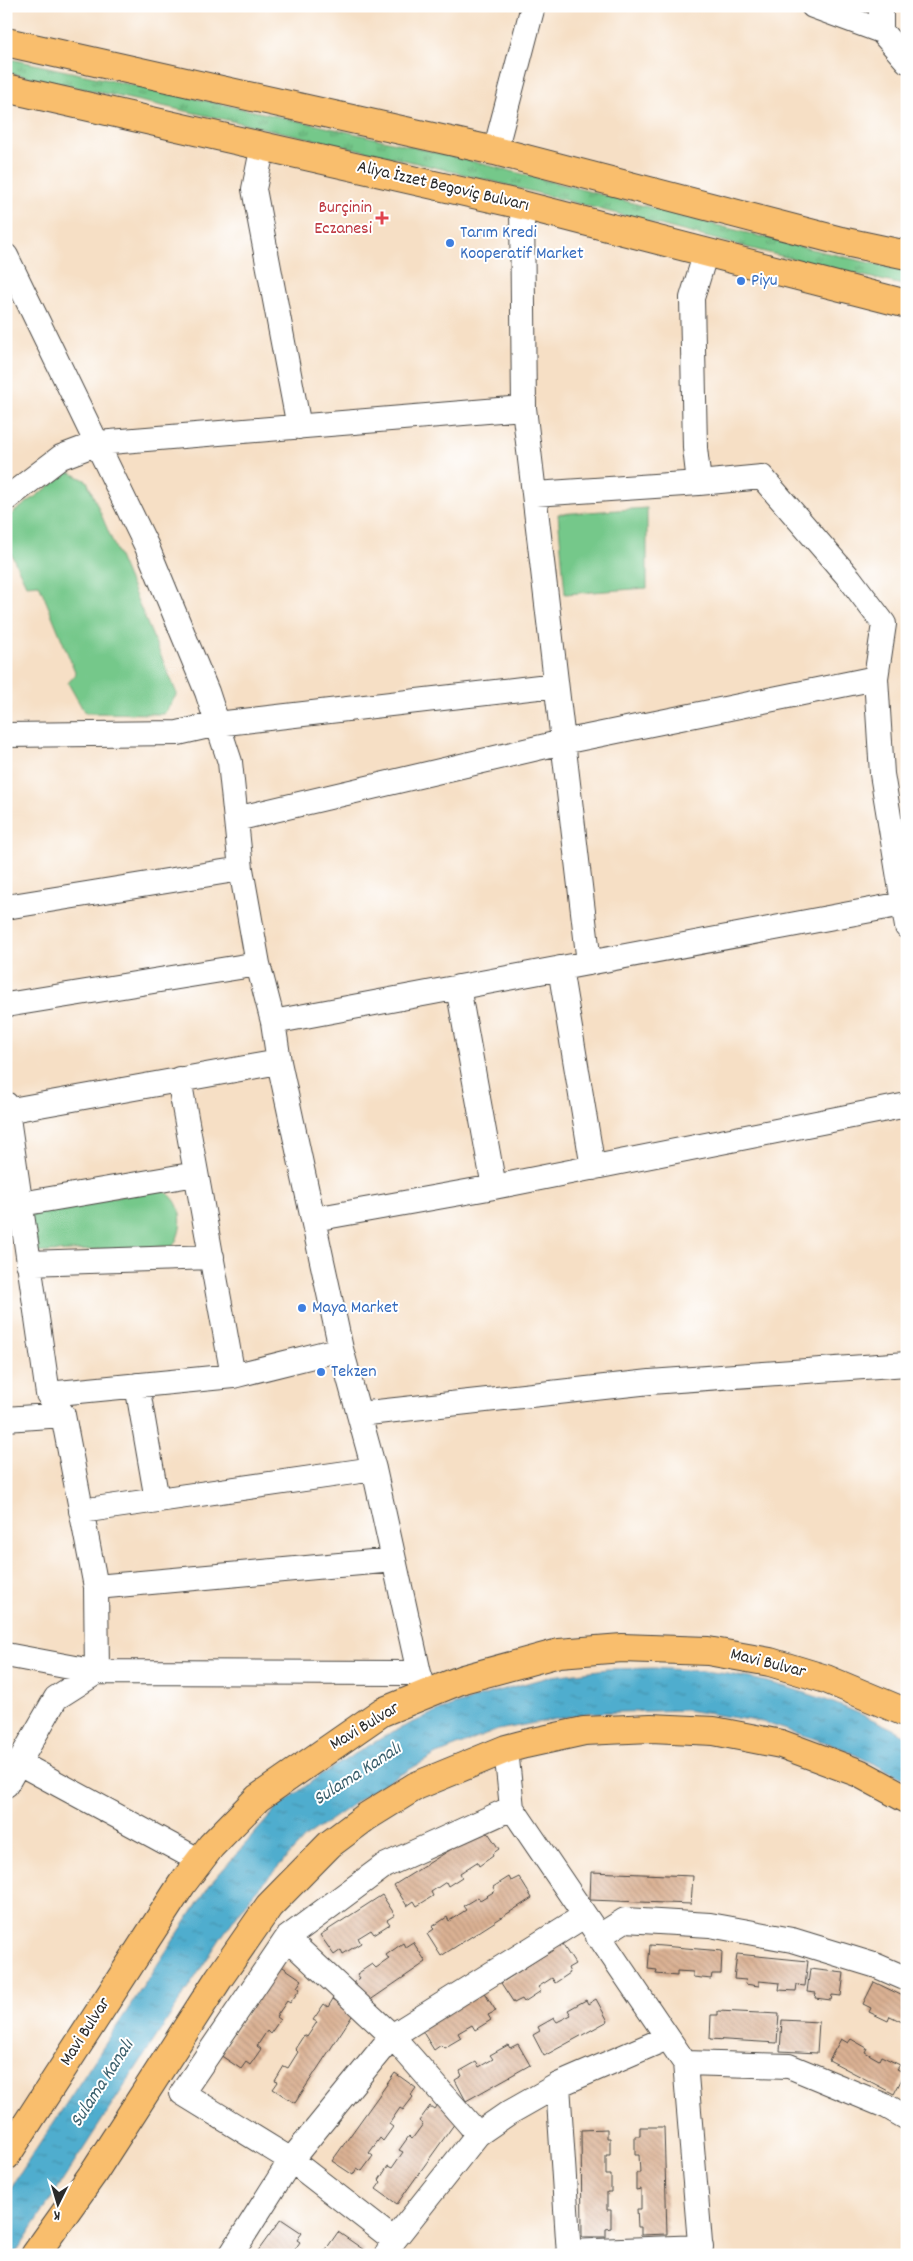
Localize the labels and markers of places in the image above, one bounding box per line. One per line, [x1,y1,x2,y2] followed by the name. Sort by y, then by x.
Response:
[314,196,372,242] place label: Burçinin Eczanesi
[376,212,388,224] marker: Burçinin Eczanesi
[460,221,584,267] place label: Tarım Kredi Kooperatif Market
[444,237,456,249] marker: Tarım Kredi Kooperatif Market
[751,269,778,294] place label: Piyu
[735,275,747,287] marker: Piyu
[312,1296,399,1321] place label: Maya Market
[296,1302,308,1314] marker: Maya Market
[331,1360,377,1385] place label: Tekzen
[315,1366,327,1378] marker: Tekzen

